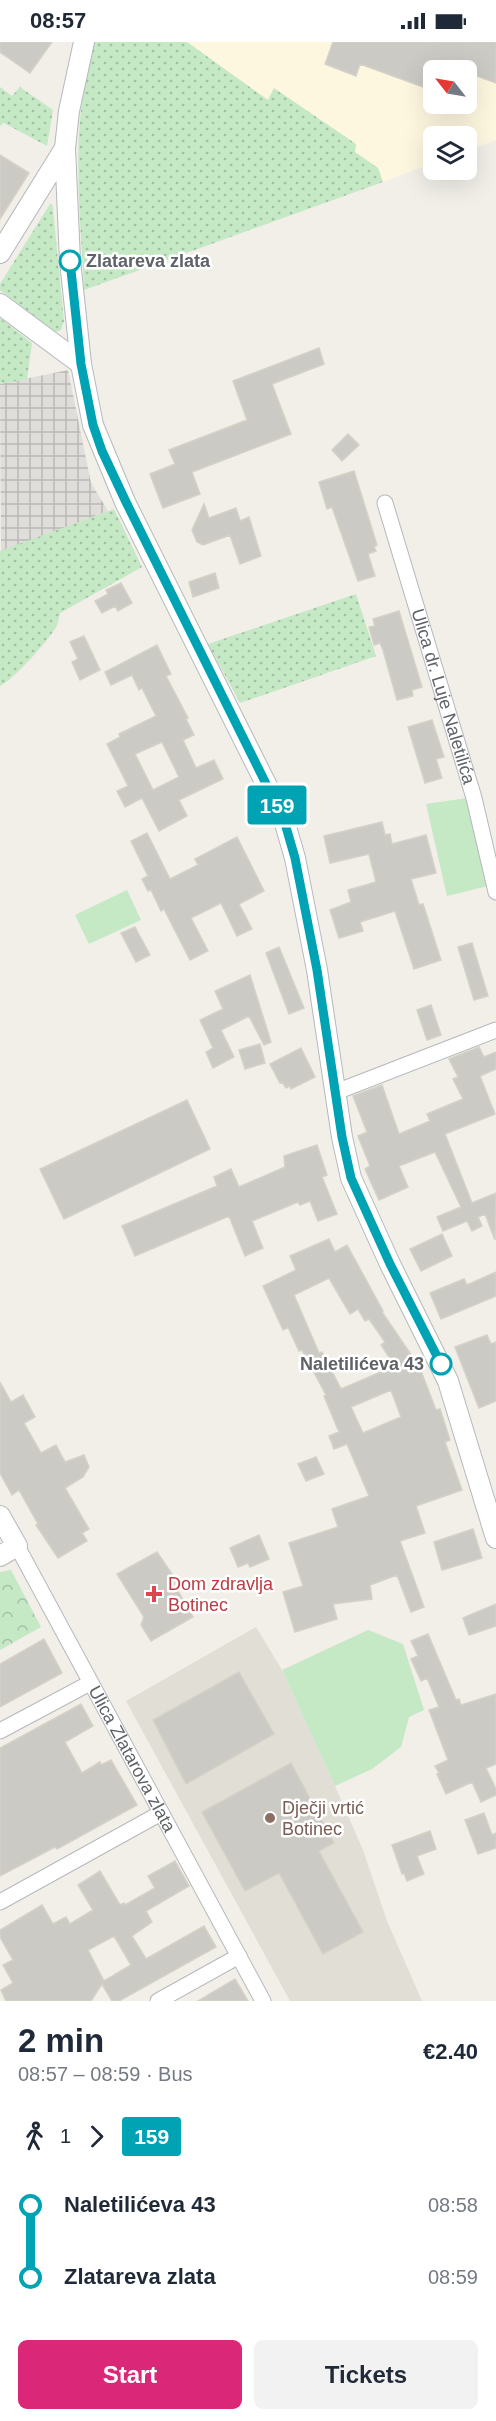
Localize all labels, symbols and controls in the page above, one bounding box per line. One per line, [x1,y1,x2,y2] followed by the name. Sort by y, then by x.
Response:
[30,8,86,33] text: 08:57
[423,60,477,114] north arrow
[423,60,477,180] map controls
[423,126,477,180] button: layers
[59,250,81,272] marker: Zlatareva zlata
[86,251,211,271] place label: Zlatareva zlata
[407,606,480,787] street label: Ulica dr. Luje Naletilića
[242,786,312,825] line badge: 159
[259,794,295,817] text: 159
[430,1353,452,1375] marker: Naletilićeva 43
[300,1354,424,1374] place label: Naletilićeva 43
[168,1574,274,1615] place label: Dom zdravlja Botinec
[145,1585,163,1603] marker: Dom zdravlja Botinec
[84,1682,180,1836] street label: Ulica Zlatarova zlata
[282,1798,364,1839] place label: Dječji vrtić Botinec
[263,1811,277,1825] marker: Dječji vrtić Botinec
[18,2022,104,2059] text: 2 min
[423,2039,478,2064] text: €2.40
[18,2063,193,2085] text: 08:57 – 08:59 · Bus
[18,2120,51,2153] icon: walk
[80,2120,113,2153] icon: forward
[60,2125,71,2147] text: 1
[134,2125,169,2148] text: 159
[64,2192,216,2217] text: Naletilićeva 43
[428,2194,478,2216] text: 08:58
[64,2264,216,2289] text: Zlatareva zlata
[428,2266,478,2288] text: 08:59
[18,2340,242,2409] button: Start
[254,2340,478,2409] button: Tickets

